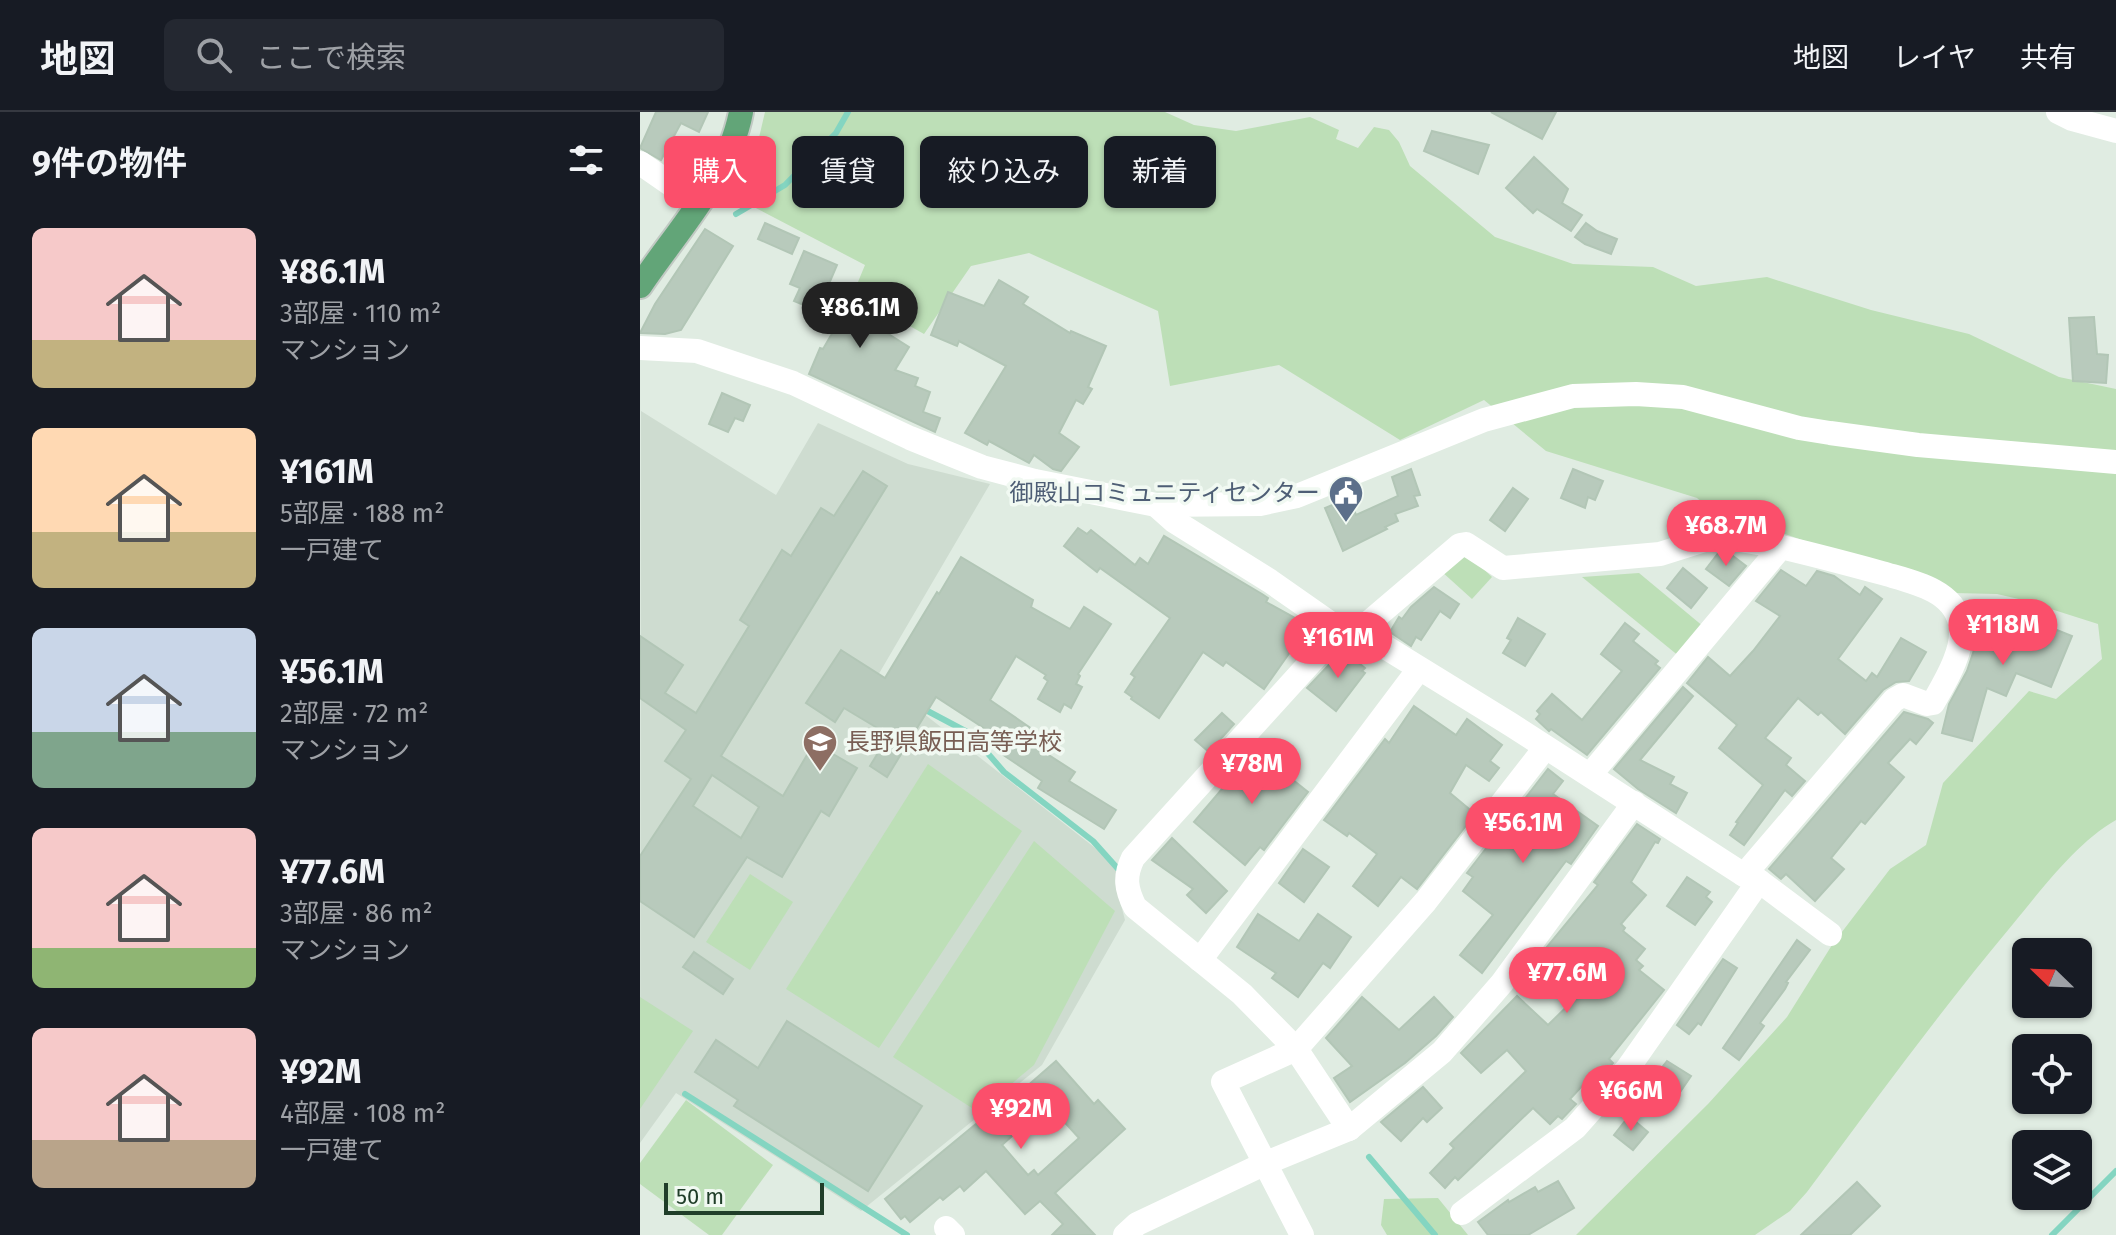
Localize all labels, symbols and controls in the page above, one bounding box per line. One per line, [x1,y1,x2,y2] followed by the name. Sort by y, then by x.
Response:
[164,19,724,91] search box
[192,33,236,77] icon: search
[40,36,116,82] text: 地図
[256,40,406,76] text: ここで検索
[1793,41,1849,74] text: 地図
[1893,41,1976,74] text: レイヤ
[2020,41,2076,74] text: 共有
[664,136,776,208] chip: 購入
[792,136,904,208] chip: 賃貸
[920,136,1088,208] chip: 絞り込み
[1104,136,1216,208] chip: 新着
[564,138,608,182] icon: filters
[32,143,187,184] text: 9件の物件
[280,251,385,292] text: ¥86.1M
[96,260,192,356] icon: home
[795,282,925,350] pin: ¥86.1M
[820,292,900,323] text: ¥86.1M
[280,298,441,329] text: 3部屋 · 110 m²
[280,335,410,366] text: マンション
[280,451,374,492] text: ¥161M
[96,460,192,556] icon: home
[1327,474,1365,524] public building icon: 御殿山コミュニティセンター
[1009,479,1320,507] place label: 御殿山コミュニティセンター
[280,498,444,529] text: 5部屋 · 188 m²
[1661,500,1791,568] pin: ¥68.7M
[1685,510,1767,541] text: ¥68.7M
[280,535,384,566] text: 一戸建て
[1947,599,2059,667] pin: ¥118M
[1966,609,2040,640] text: ¥118M
[1282,612,1394,680] pin: ¥161M
[1302,622,1374,653] text: ¥161M
[280,651,384,692] text: ¥56.1M
[96,660,192,756] icon: home
[280,698,428,729] text: 2部屋 · 72 m²
[801,723,839,773] school or university icon: 長野県飯田高等学校
[846,728,1062,756] place label: 長野県飯田高等学校
[280,735,410,766] text: マンション
[1205,738,1299,806] pin: ¥78M
[1221,748,1283,779] text: ¥78M
[1458,797,1588,865] pin: ¥56.1M
[1483,807,1563,838] text: ¥56.1M
[280,851,385,892] text: ¥77.6M
[96,860,192,956] icon: home
[280,898,433,929] text: 3部屋 · 86 m²
[280,935,410,966] text: マンション
[2012,938,2092,1018] north arrow
[2012,938,2092,1210] map controls
[1502,947,1632,1015] pin: ¥77.6M
[1527,957,1607,988] text: ¥77.6M
[2012,1034,2092,1114] button: locate
[280,1051,361,1092] text: ¥92M
[96,1060,192,1156] icon: home
[1584,1065,1678,1133] pin: ¥66M
[1599,1075,1663,1106] text: ¥66M
[974,1083,1068,1151] pin: ¥92M
[990,1093,1052,1124] text: ¥92M
[280,1098,445,1129] text: 4部屋 · 108 m²
[2012,1130,2092,1210] button: layers
[280,1135,384,1166] text: 一戸建て
[664,1179,824,1215] scale bar
[676,1183,724,1210] text: 50 m

